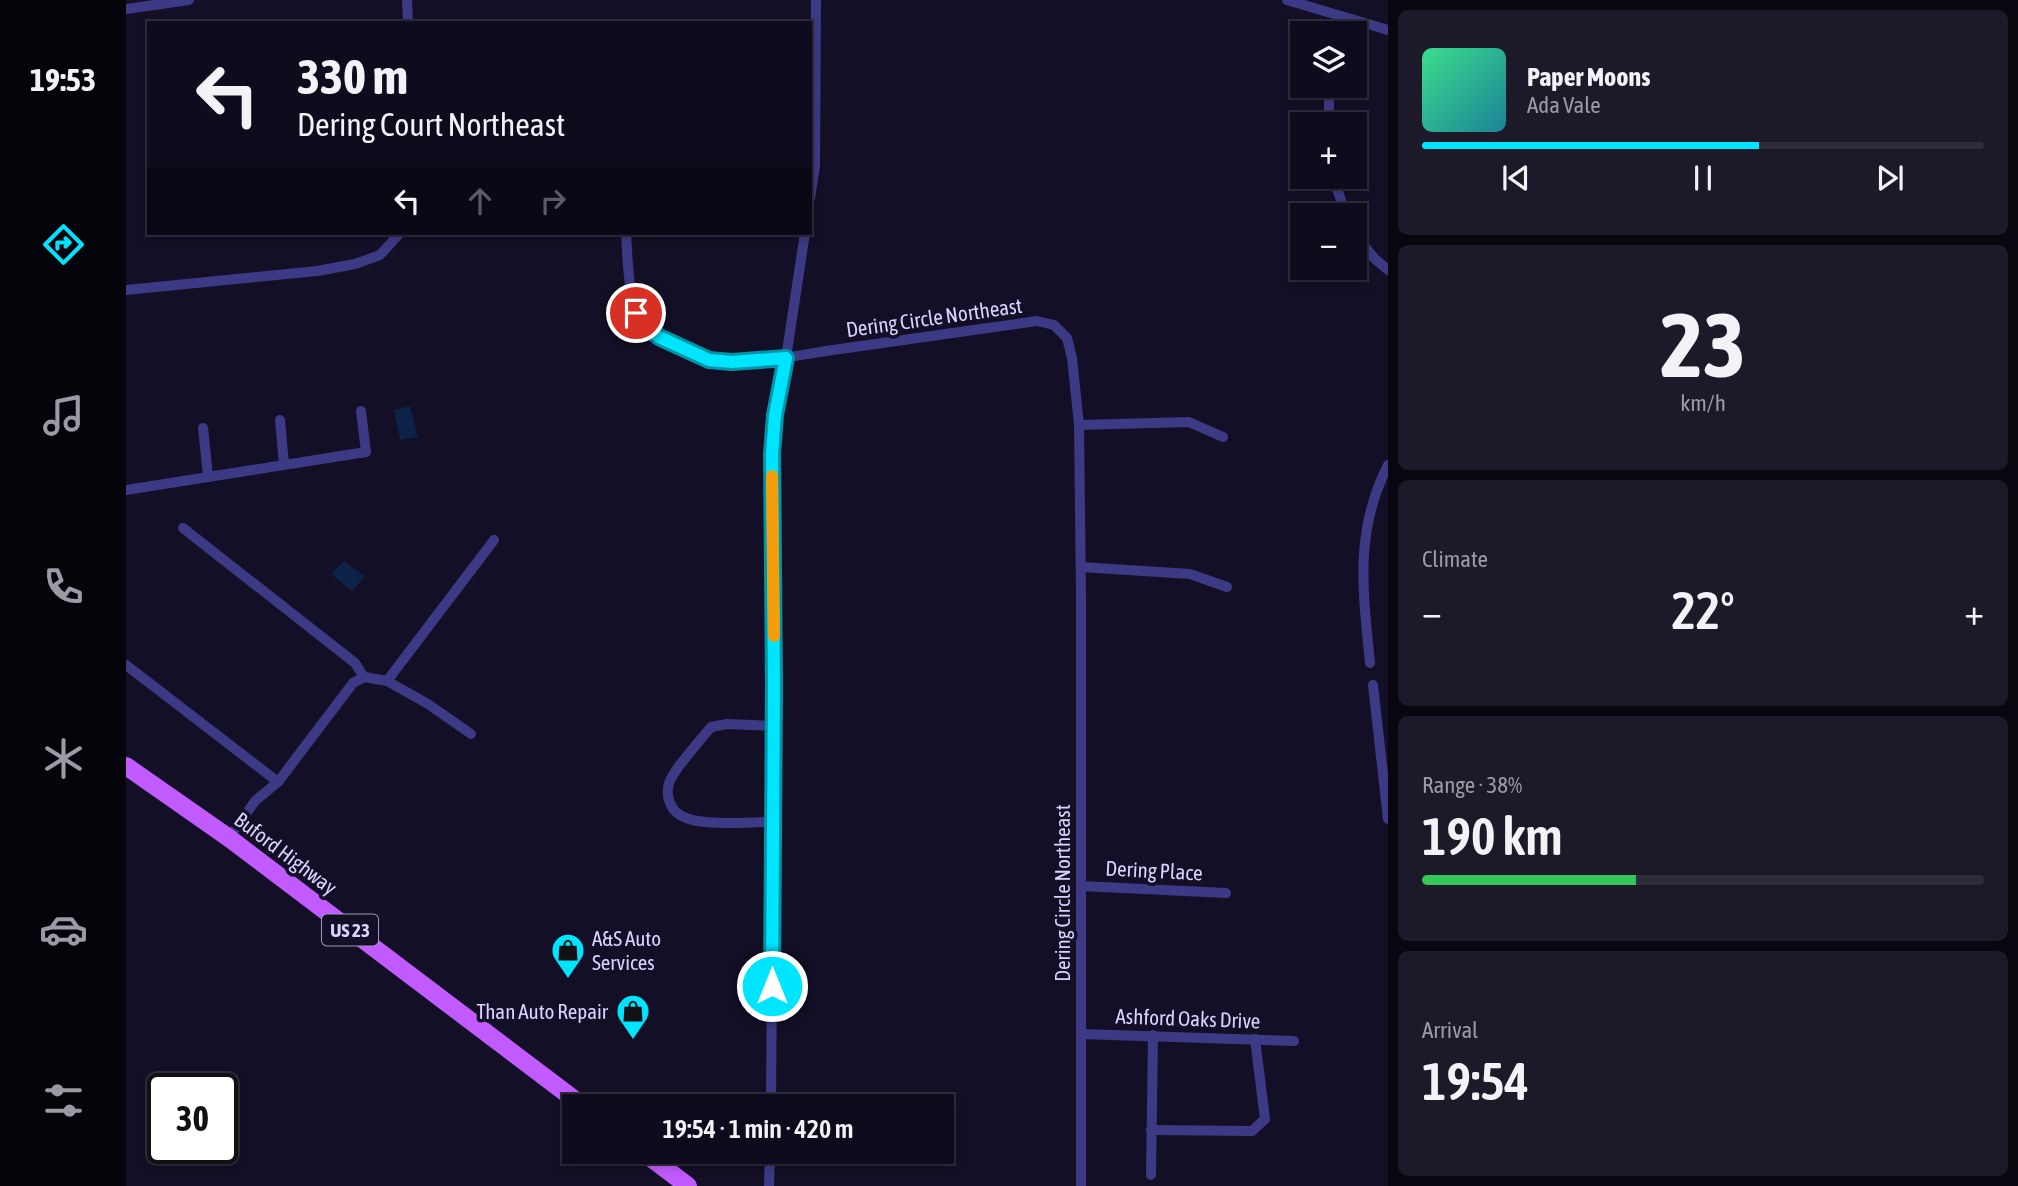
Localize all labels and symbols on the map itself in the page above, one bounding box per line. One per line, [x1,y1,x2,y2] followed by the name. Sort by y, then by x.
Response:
[606,283,666,343] pin
[844,293,1024,341] street label: Dering Circle Northeast
[1050,804,1074,982] street label: Dering Circle Northeast
[230,807,342,899] street label: Buford Highway
[1105,855,1203,885] street label: Dering Place
[322,914,378,946] road number: US 23
[592,926,661,974] place label: A&S Auto Services
[549,931,587,980] shop icon: A&S Auto Services
[735,949,809,1023] position arrow
[614,992,652,1041] shop icon: Than Auto Repair
[476,999,609,1023] place label: Than Auto Repair
[1115,1003,1261,1033] street label: Ashford Oaks Drive
[147,1073,238,1164] speed limit sign: 30

